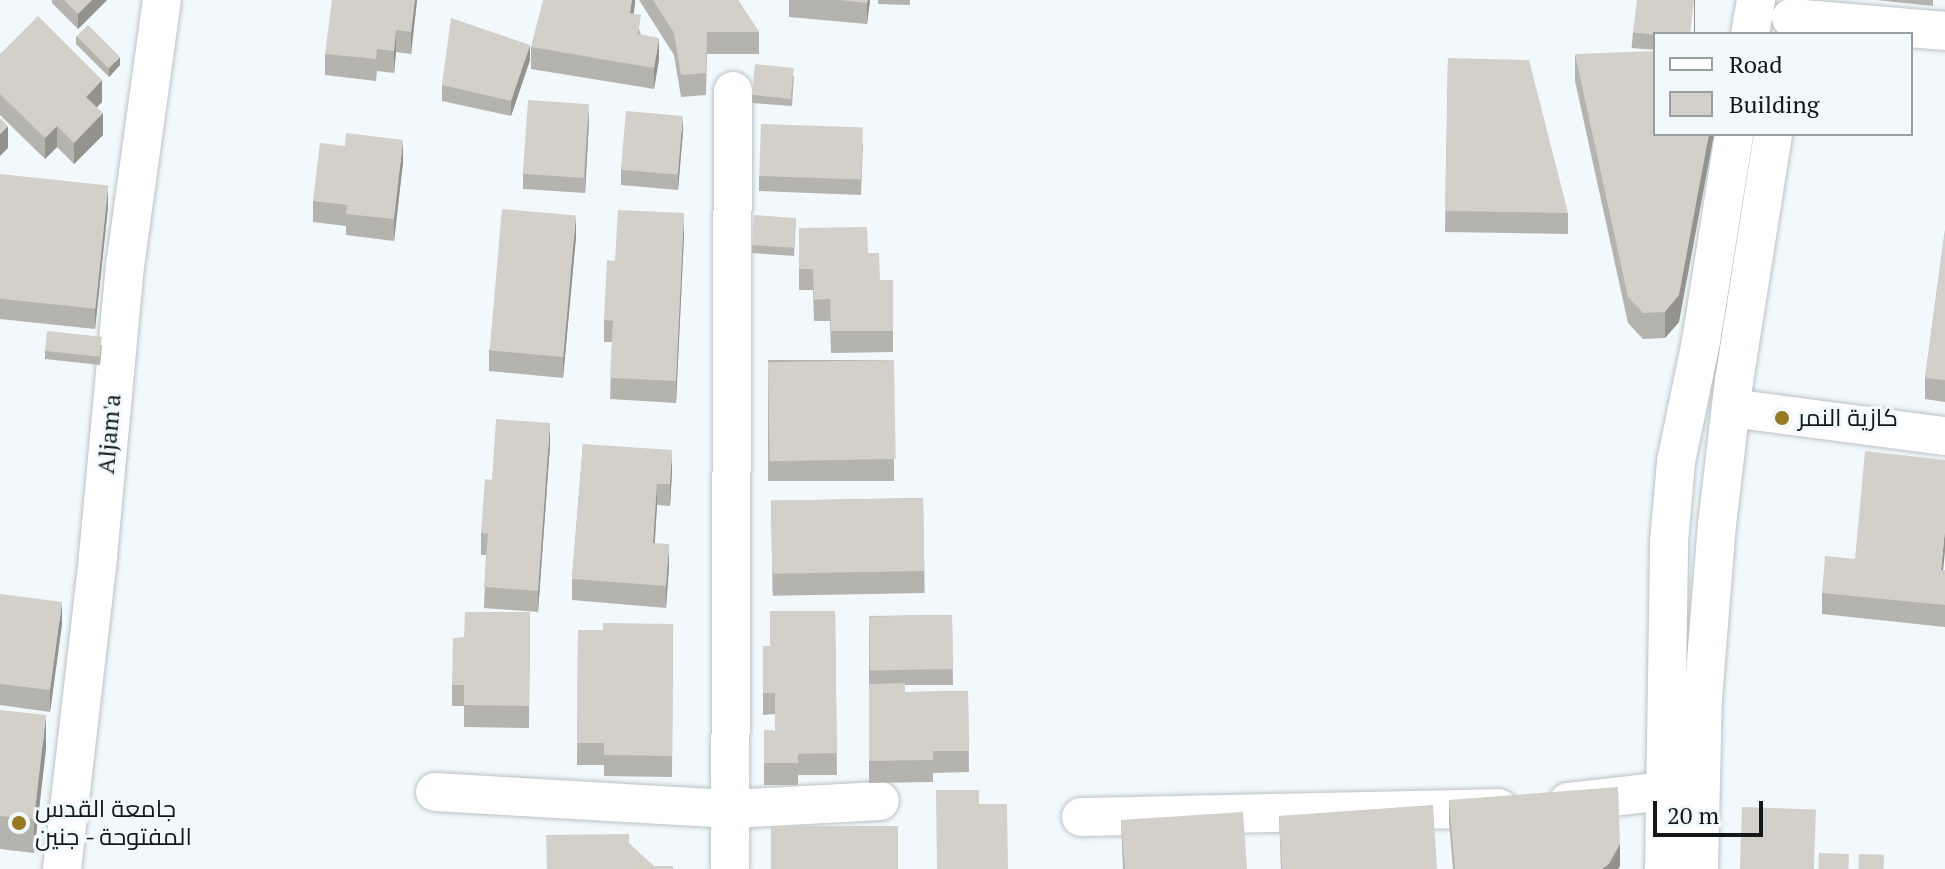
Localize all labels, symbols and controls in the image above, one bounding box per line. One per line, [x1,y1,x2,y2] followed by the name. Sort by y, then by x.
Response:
[1653,32,1913,136] legend
[1729,48,1783,80] text: Road
[1729,88,1819,120] text: Building
[91,393,127,475] street label: Aljam'a
[1798,404,1898,432] place label: كازية النمر
[1773,409,1791,427] marker: كازية النمر
[1657,785,1767,835] scale bar
[35,795,194,851] place label: جامعة القدس المفتوحة - جنين
[1667,799,1719,831] text: 20 m
[10,814,28,832] marker: جامعة القدس المفتوحة - جنين

